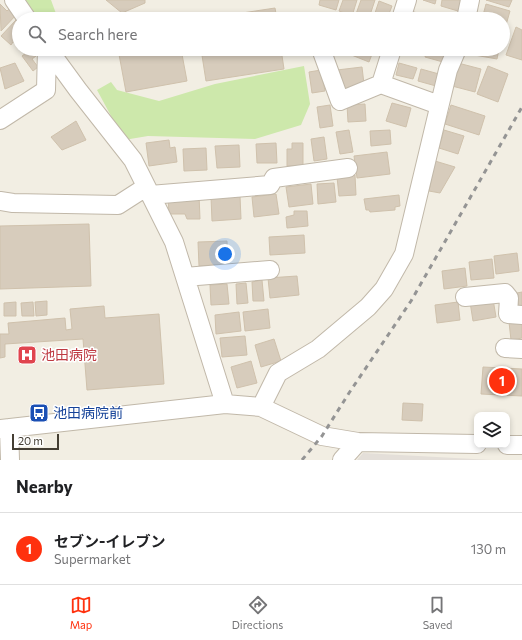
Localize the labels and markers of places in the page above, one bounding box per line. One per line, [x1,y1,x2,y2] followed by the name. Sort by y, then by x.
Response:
[16,344,38,366] hospital icon: 池田病院
[41,346,97,363] place label: 池田病院
[489,366,515,396] pin: 1
[28,402,50,424] bus stop icon: 池田病院前
[53,404,123,421] place label: 池田病院前

